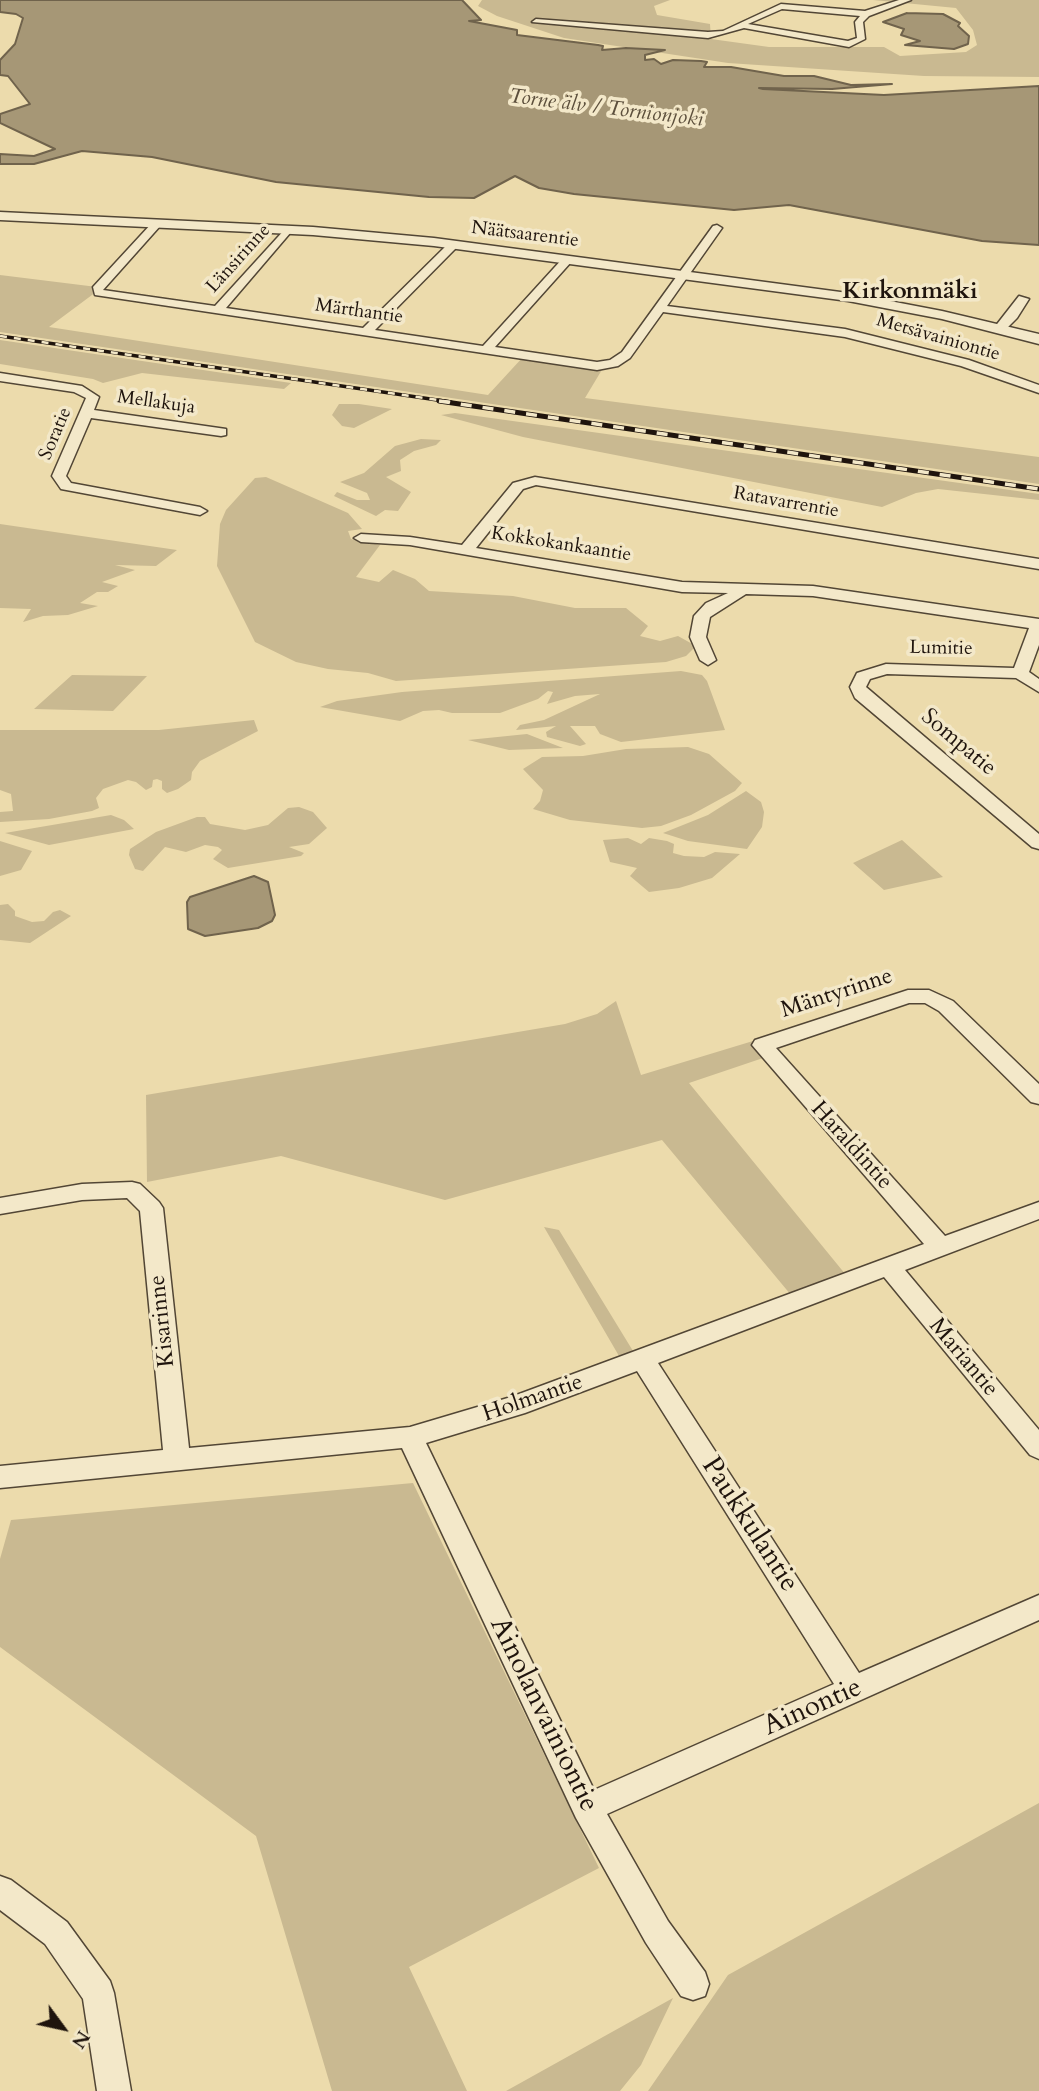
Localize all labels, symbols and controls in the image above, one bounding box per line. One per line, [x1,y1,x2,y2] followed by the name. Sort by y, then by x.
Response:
[507,85,705,133] water label: Torne älv / Tornionjoki
[470,217,580,253] street label: Näätsaarentie
[202,220,276,298] street label: Länsirinne
[842,278,978,306] district label: Kirkonmäki
[314,295,404,329] street label: Märthantie
[874,309,1002,367] street label: Metsävainiontie
[116,386,196,420] street label: Mellakuja
[35,404,77,464] street label: Soratie
[731,483,841,523] street label: Ratavarrentie
[489,523,633,567] street label: Kokkokankaantie
[909,637,973,661] street label: Lumitie
[915,704,1001,782] street label: Sompatie
[778,963,896,1025] street label: Mäntyrinne
[804,1096,898,1196] street label: Haraldintie
[144,1273,182,1369] street label: Kisarinne
[922,1313,1004,1403] street label: Mariantie
[479,1369,587,1429] street label: Holmantie
[693,1451,805,1599] street label: Paukkulantie
[481,1612,605,1818] street label: Ainolanvainiontie
[759,1671,867,1745] street label: Ainontie
[28,1993,98,2063] north arrow
[65,2025,96,2053] text: N

